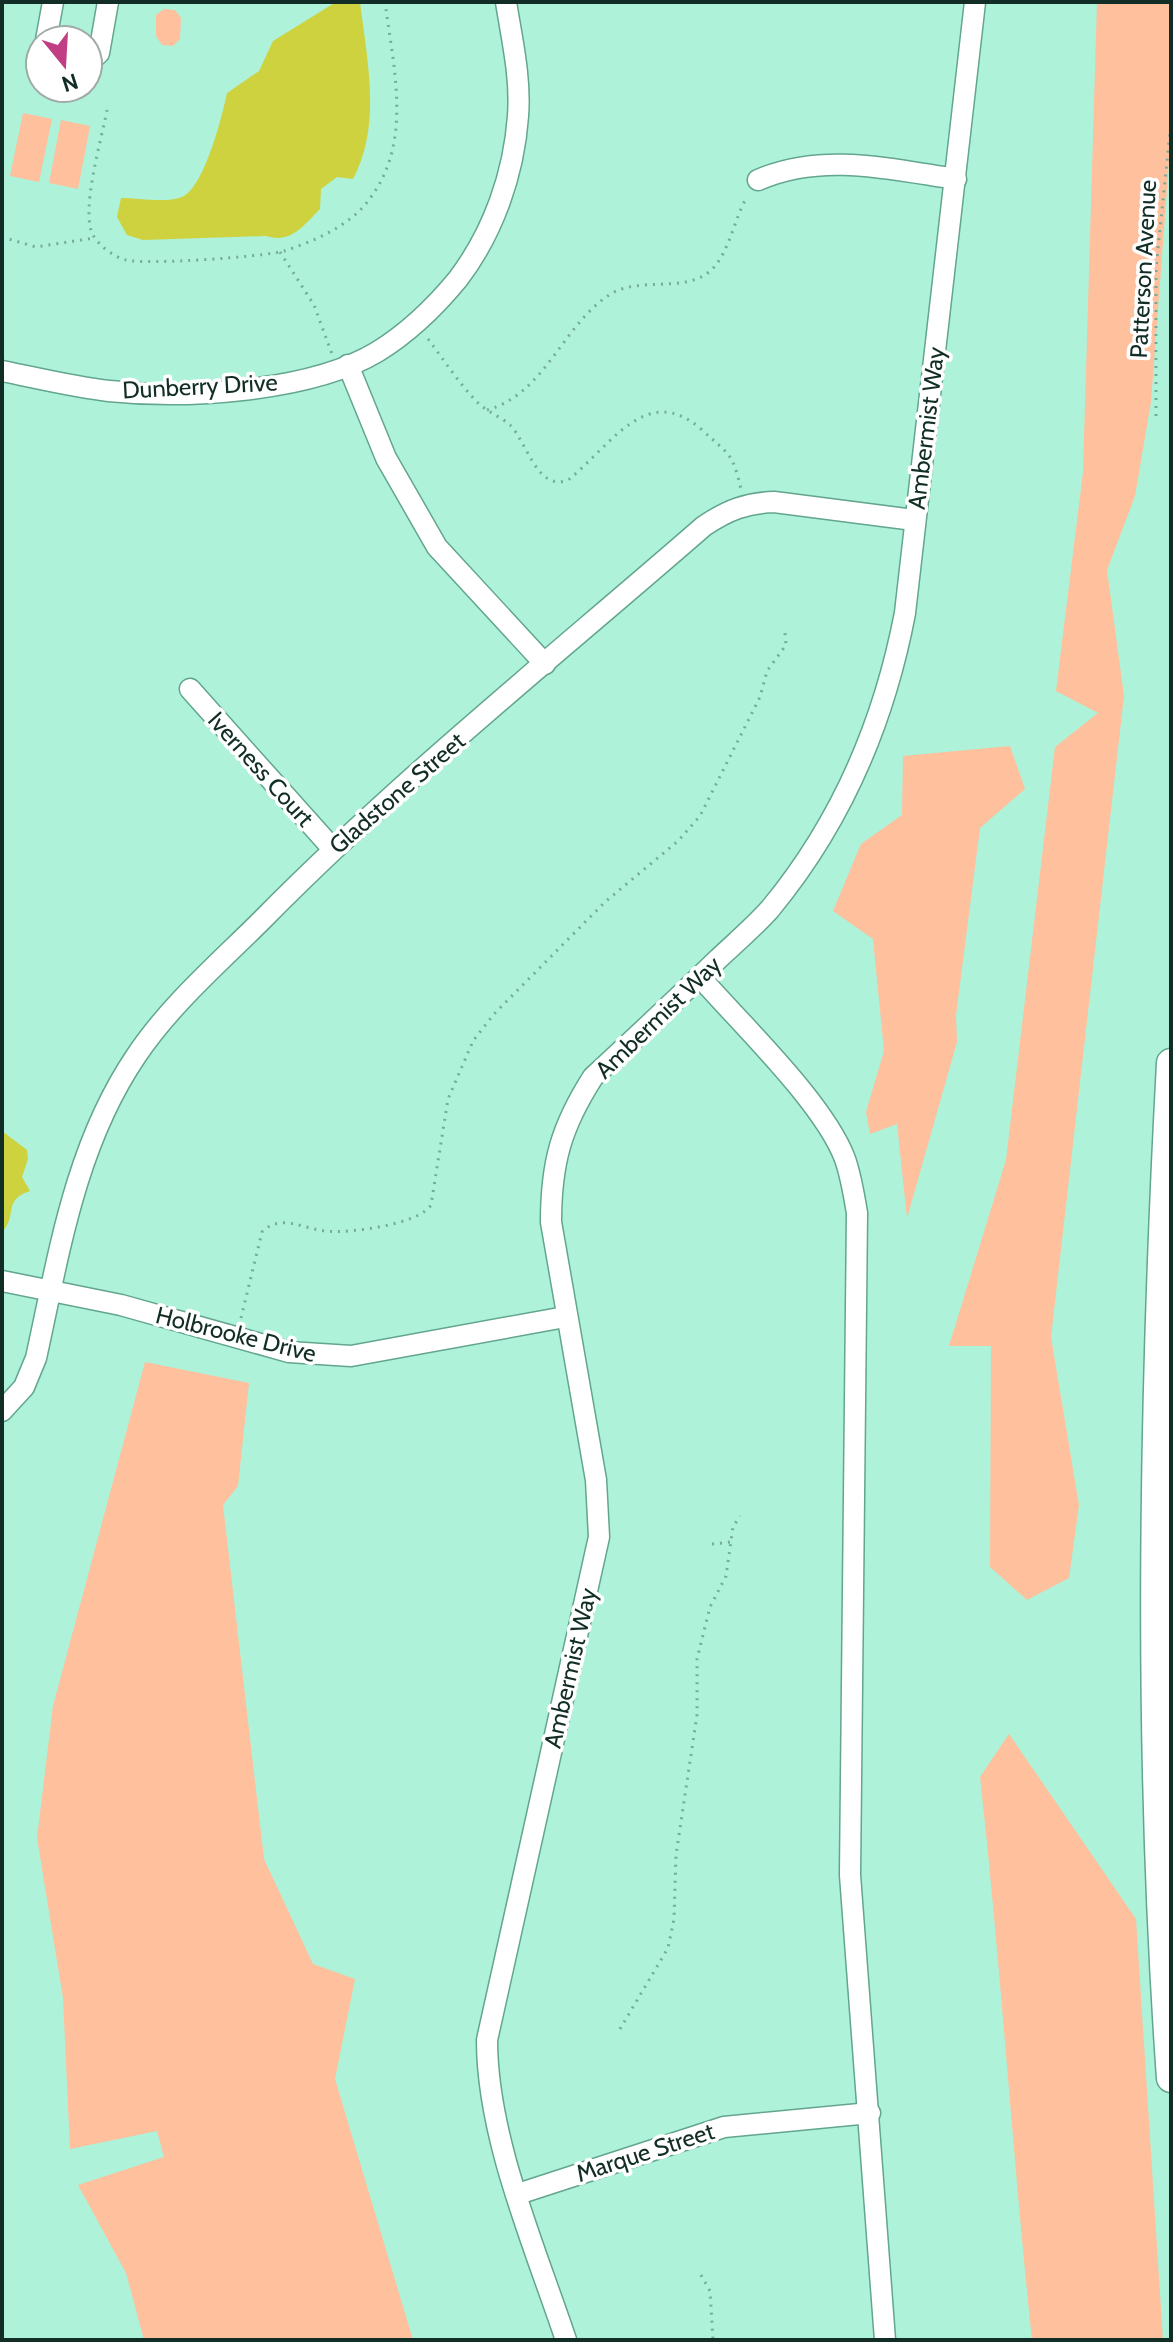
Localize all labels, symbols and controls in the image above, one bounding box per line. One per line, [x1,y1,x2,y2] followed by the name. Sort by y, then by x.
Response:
[24,24,104,104] north arrow
[58,67,82,98] text: N
[1124,179,1162,359] street label: Patterson Avenue
[902,345,950,511] street label: Ambermist Way
[122,367,278,405] street label: Dunberry Drive
[202,706,320,832] street label: Iverness Court
[323,726,471,860] street label: Gladstone Street
[589,950,727,1084] street label: Ambermist Way
[153,1300,319,1368] street label: Holbrooke Drive
[537,1585,603,1751] street label: Ambermist Way
[572,2116,718,2188] street label: Marque Street

